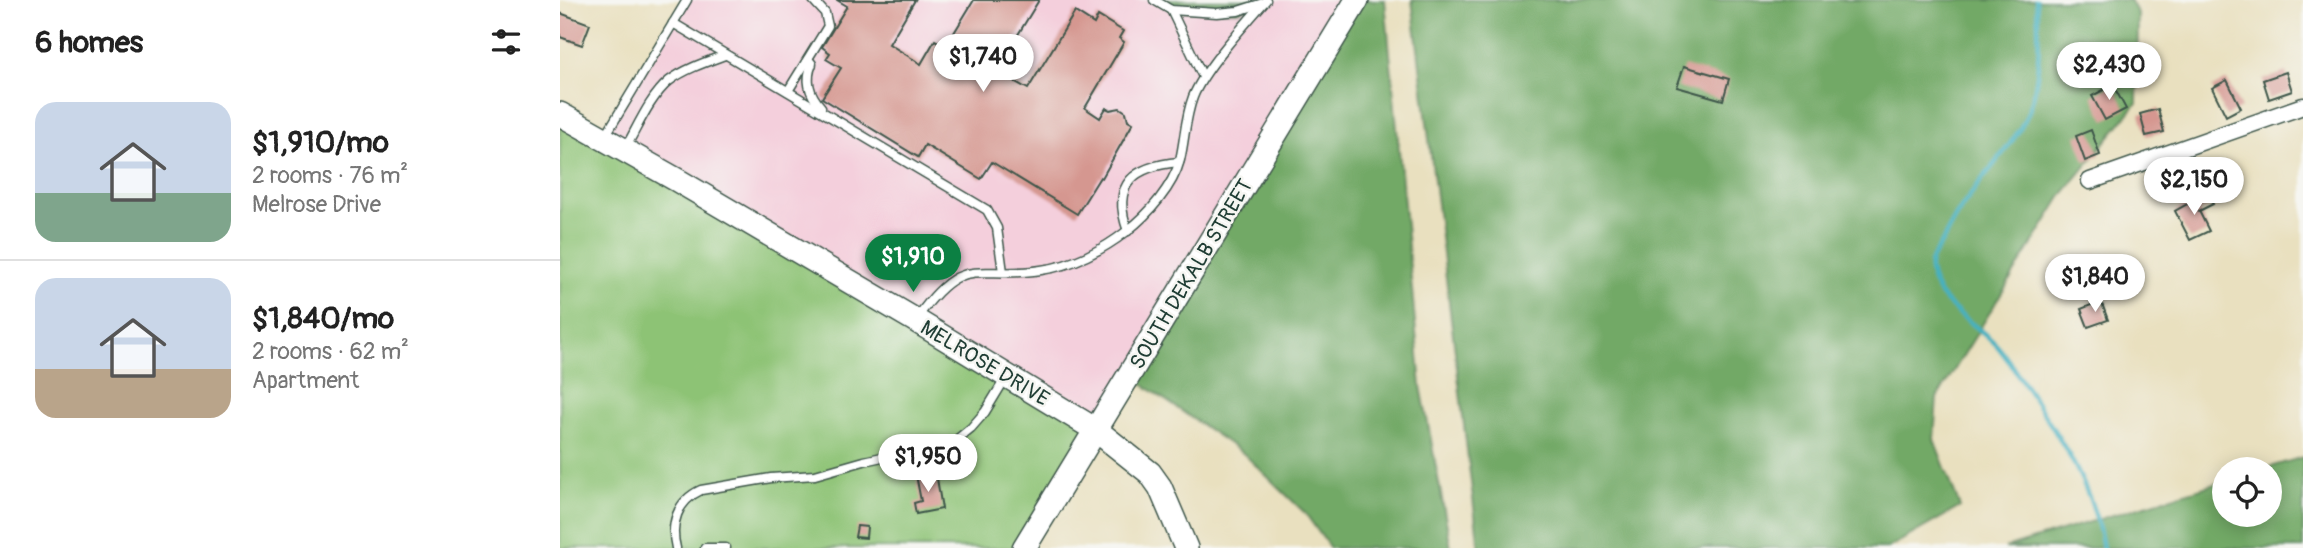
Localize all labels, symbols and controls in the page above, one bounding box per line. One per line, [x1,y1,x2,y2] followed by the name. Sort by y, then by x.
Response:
[487,23,525,61] icon: filters
[35,24,143,61] text: 6 homes
[926,34,1040,94] pin: $1,740
[949,42,1017,71] text: $1,740
[2052,42,2166,102] pin: $2,430
[2072,50,2146,79] text: $2,430
[252,124,389,161] text: $1,910/mo
[91,130,175,214] icon: home
[2137,158,2251,217] pin: $2,150
[252,161,408,190] text: 2 rooms · 76 m²
[2160,165,2228,194] text: $2,150
[1124,174,1259,374] street label: SOUTH DEKALB STREET
[252,190,381,219] text: Melrose Drive
[856,234,970,294] pin: $1,910
[881,242,945,271] text: $1,910
[2038,254,2152,314] pin: $1,840
[2061,262,2129,291] text: $1,840
[252,300,394,337] text: $1,840/mo
[91,306,175,390] icon: home
[915,314,1054,413] street label: MELROSE DRIVE
[252,337,409,366] text: 2 rooms · 62 m²
[252,366,359,395] text: Apartment
[871,434,985,494] pin: $1,950
[894,442,962,471] text: $1,950
[2212,457,2282,527] map controls
[2212,457,2282,527] button: locate

